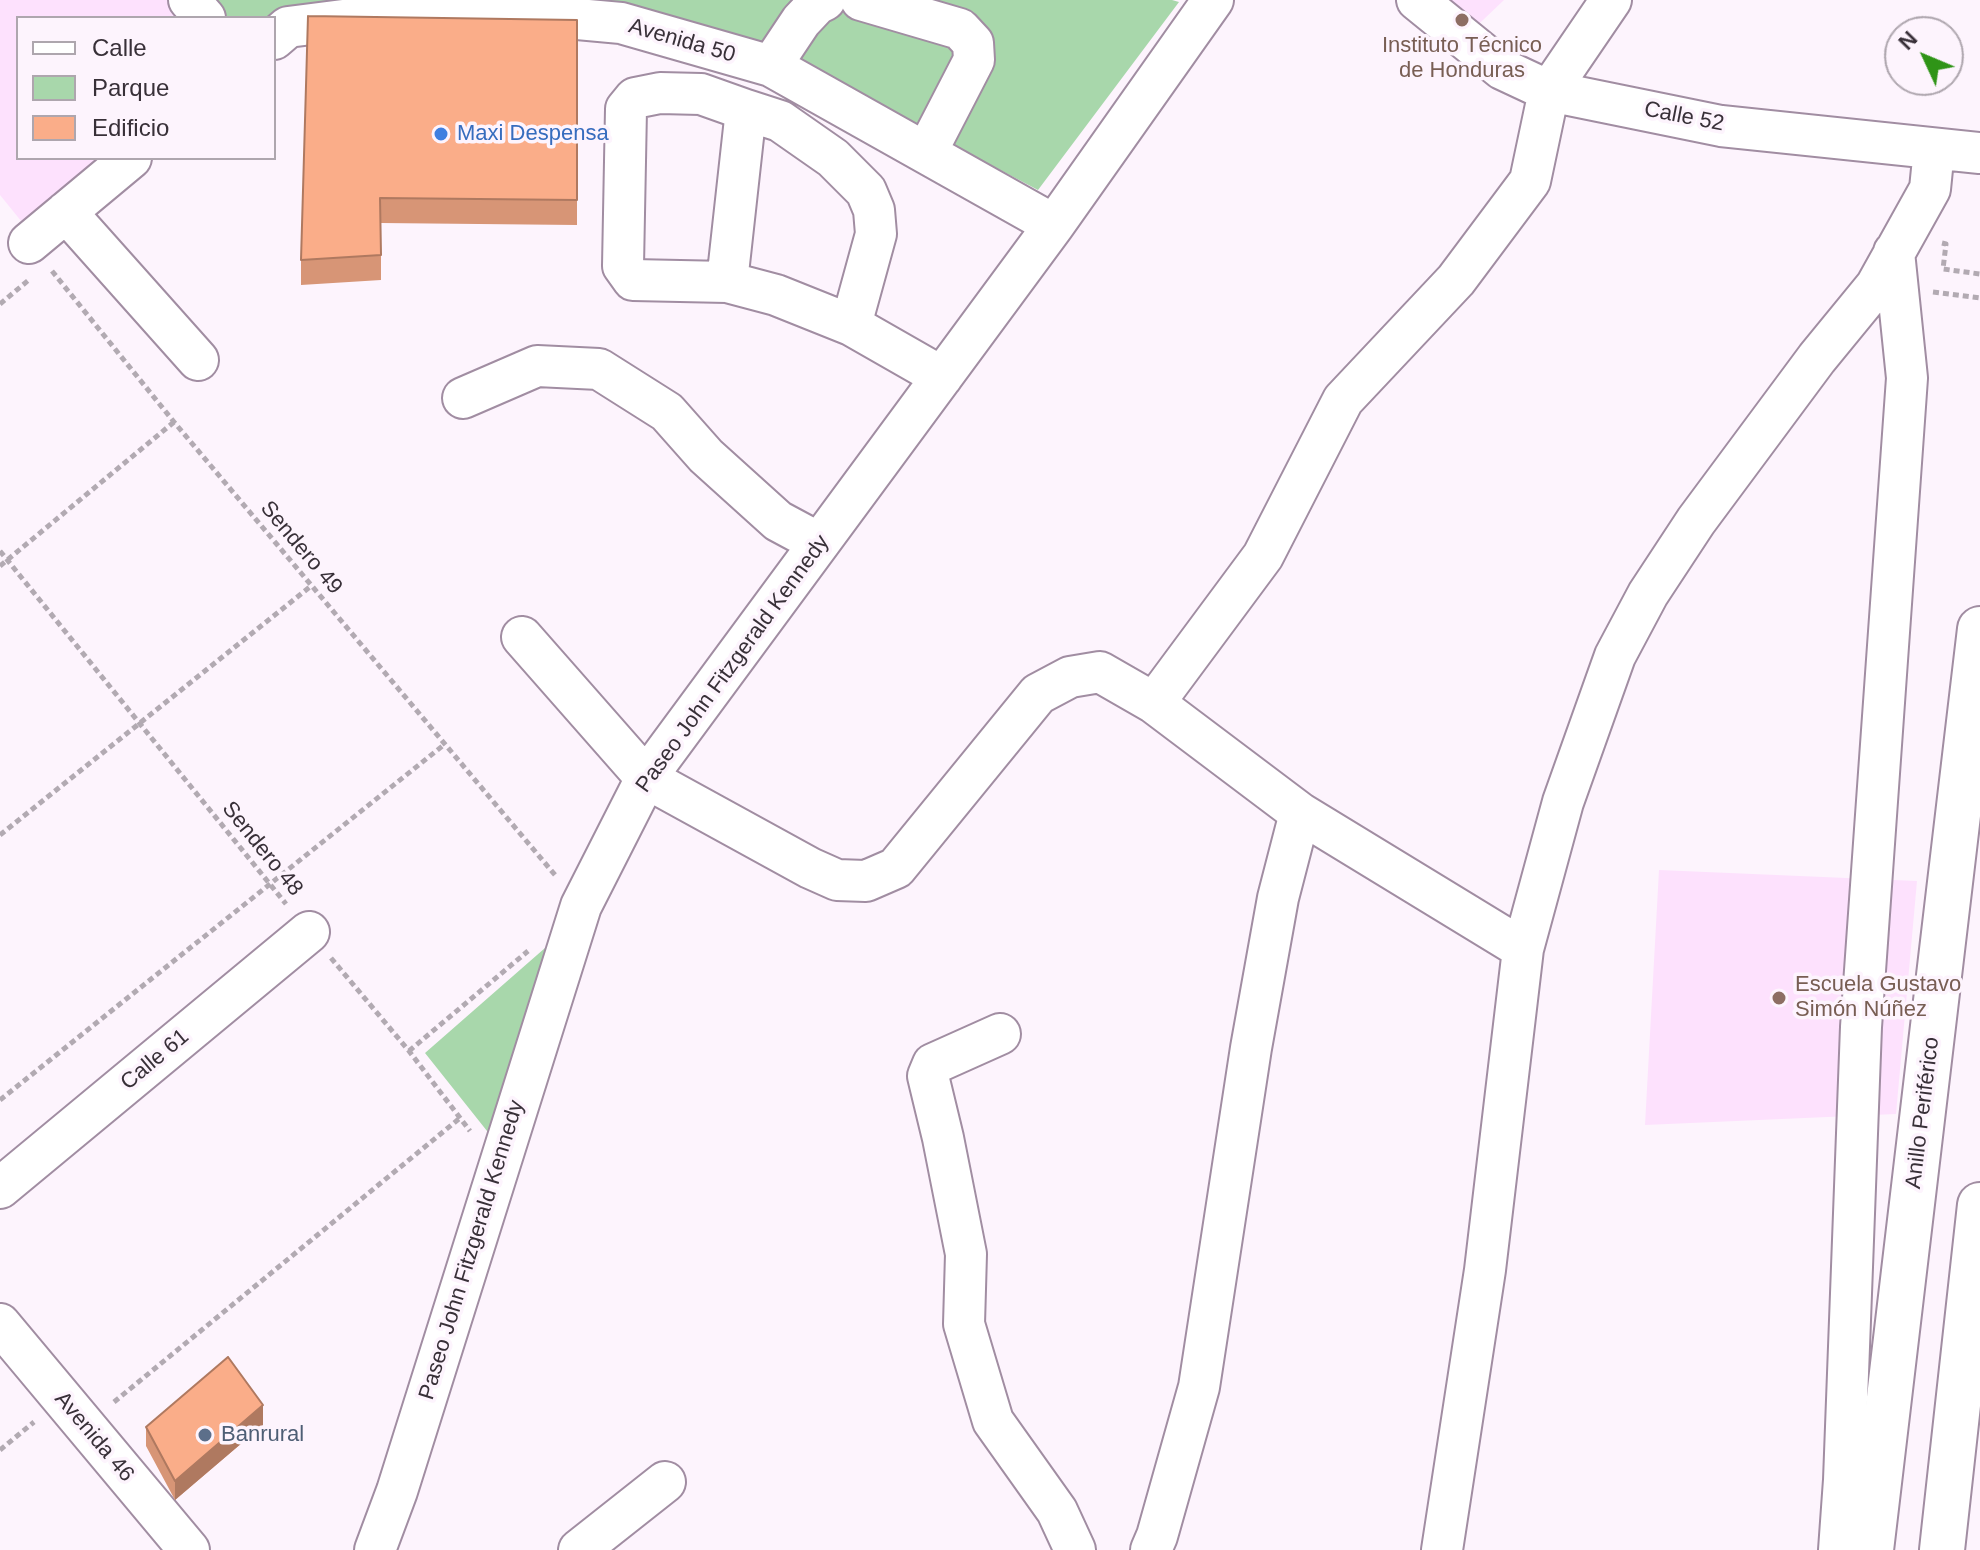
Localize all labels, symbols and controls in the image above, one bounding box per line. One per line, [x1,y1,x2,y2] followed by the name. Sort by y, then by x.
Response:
[1453,11,1471,29] marker: Instituto Técnico de Honduras
[626,13,738,69] street label: Avenida 50
[16,16,276,160] legend
[1884,16,1964,96] north arrow
[1893,26,1922,55] text: N
[1382,33,1542,84] place label: Instituto Técnico de Honduras
[92,34,147,61] text: Calle
[92,74,169,101] text: Parque
[1642,96,1726,138] street label: Calle 52
[92,114,169,141] text: Edificio
[457,121,609,147] place label: Maxi Despensa
[432,125,450,143] marker: Maxi Despensa
[254,496,348,600] street label: Sendero 49
[631,530,835,798] street label: Paseo John Fitzgerald Kennedy
[216,796,308,902] street label: Sendero 48
[1795,972,1961,1024] place label: Escuela Gustavo Simón Núñez
[1770,989,1788,1007] marker: Escuela Gustavo Simón Núñez
[116,1024,194,1096] street label: Calle 61
[1901,1036,1945,1190] street label: Anillo Periférico
[414,1097,530,1403] street label: Paseo John Fitzgerald Kennedy
[49,1387,139,1487] street label: Avenida 46
[221,1422,304,1448] place label: Banrural
[196,1426,214,1444] marker: Banrural

